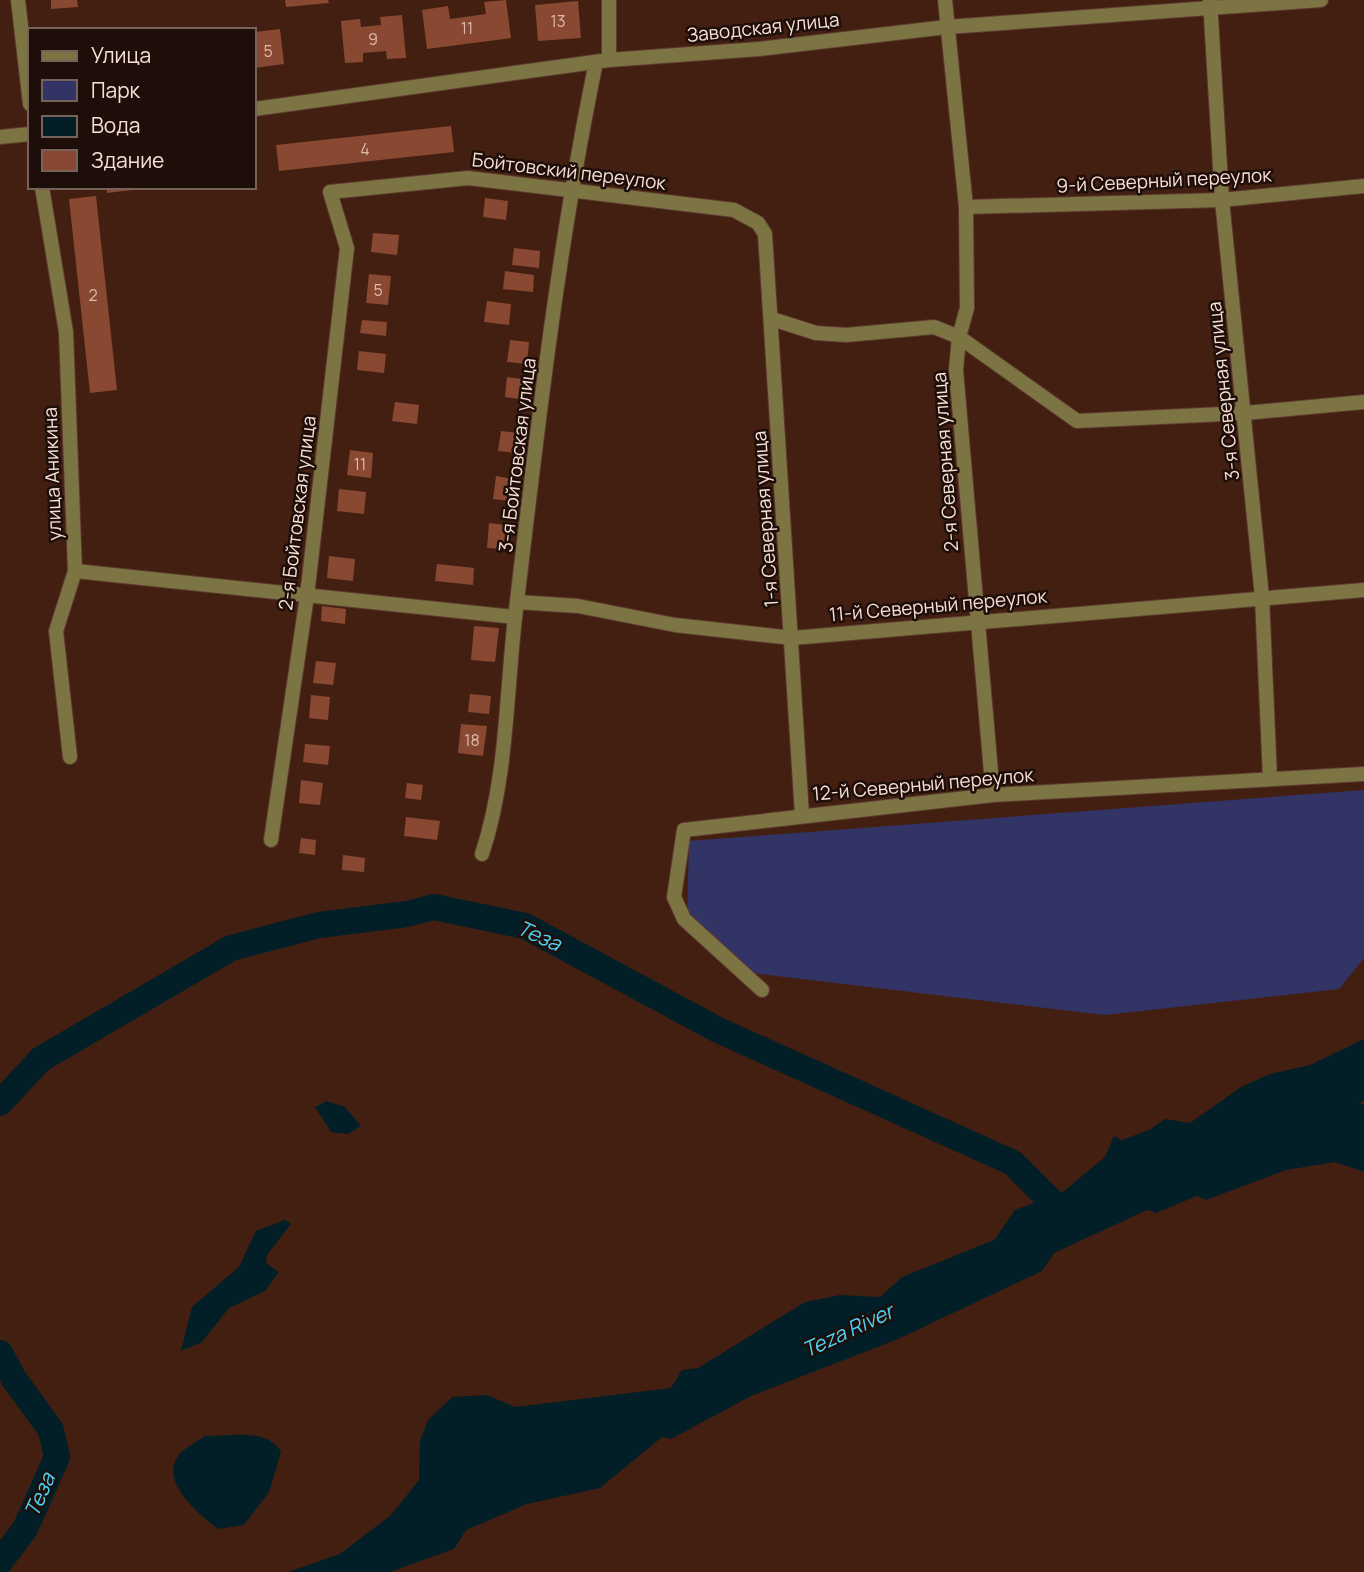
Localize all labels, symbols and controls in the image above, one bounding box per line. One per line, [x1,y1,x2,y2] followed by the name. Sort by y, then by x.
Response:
[685,6,841,48] street label: Заводская улица
[550,10,566,32] house number: 13
[461,17,473,39] house number: 11
[28,28,256,189] legend
[368,28,378,50] house number: 9
[263,40,273,62] house number: 5
[91,41,151,69] text: Улица
[91,76,141,104] text: Парк
[91,111,141,139] text: Вода
[360,138,370,160] house number: 4
[91,146,164,174] text: Здание
[471,146,668,196] street label: Бойтовский переулок
[1056,161,1273,199] street label: 9-й Северный переулок
[373,279,383,301] house number: 5
[88,284,98,306] house number: 2
[1201,300,1245,482] street label: 3-я Северная улица
[492,356,542,554] street label: 3-я Бойтовская улица
[926,371,964,553] street label: 2-я Северная улица
[37,407,67,541] street label: улица Аникина
[272,414,322,612] street label: 2-я Бойтовская улица
[746,430,784,608] street label: 1-я Северная улица
[354,453,366,475] house number: 11
[828,582,1049,627] street label: 11-й Северный переулок
[464,729,480,751] house number: 18
[811,761,1035,807] street label: 12-й Северный переулок
[513,913,567,958] water label: Теза
[797,1296,900,1363] water label: Teza River
[17,1467,62,1521] water label: Теза

